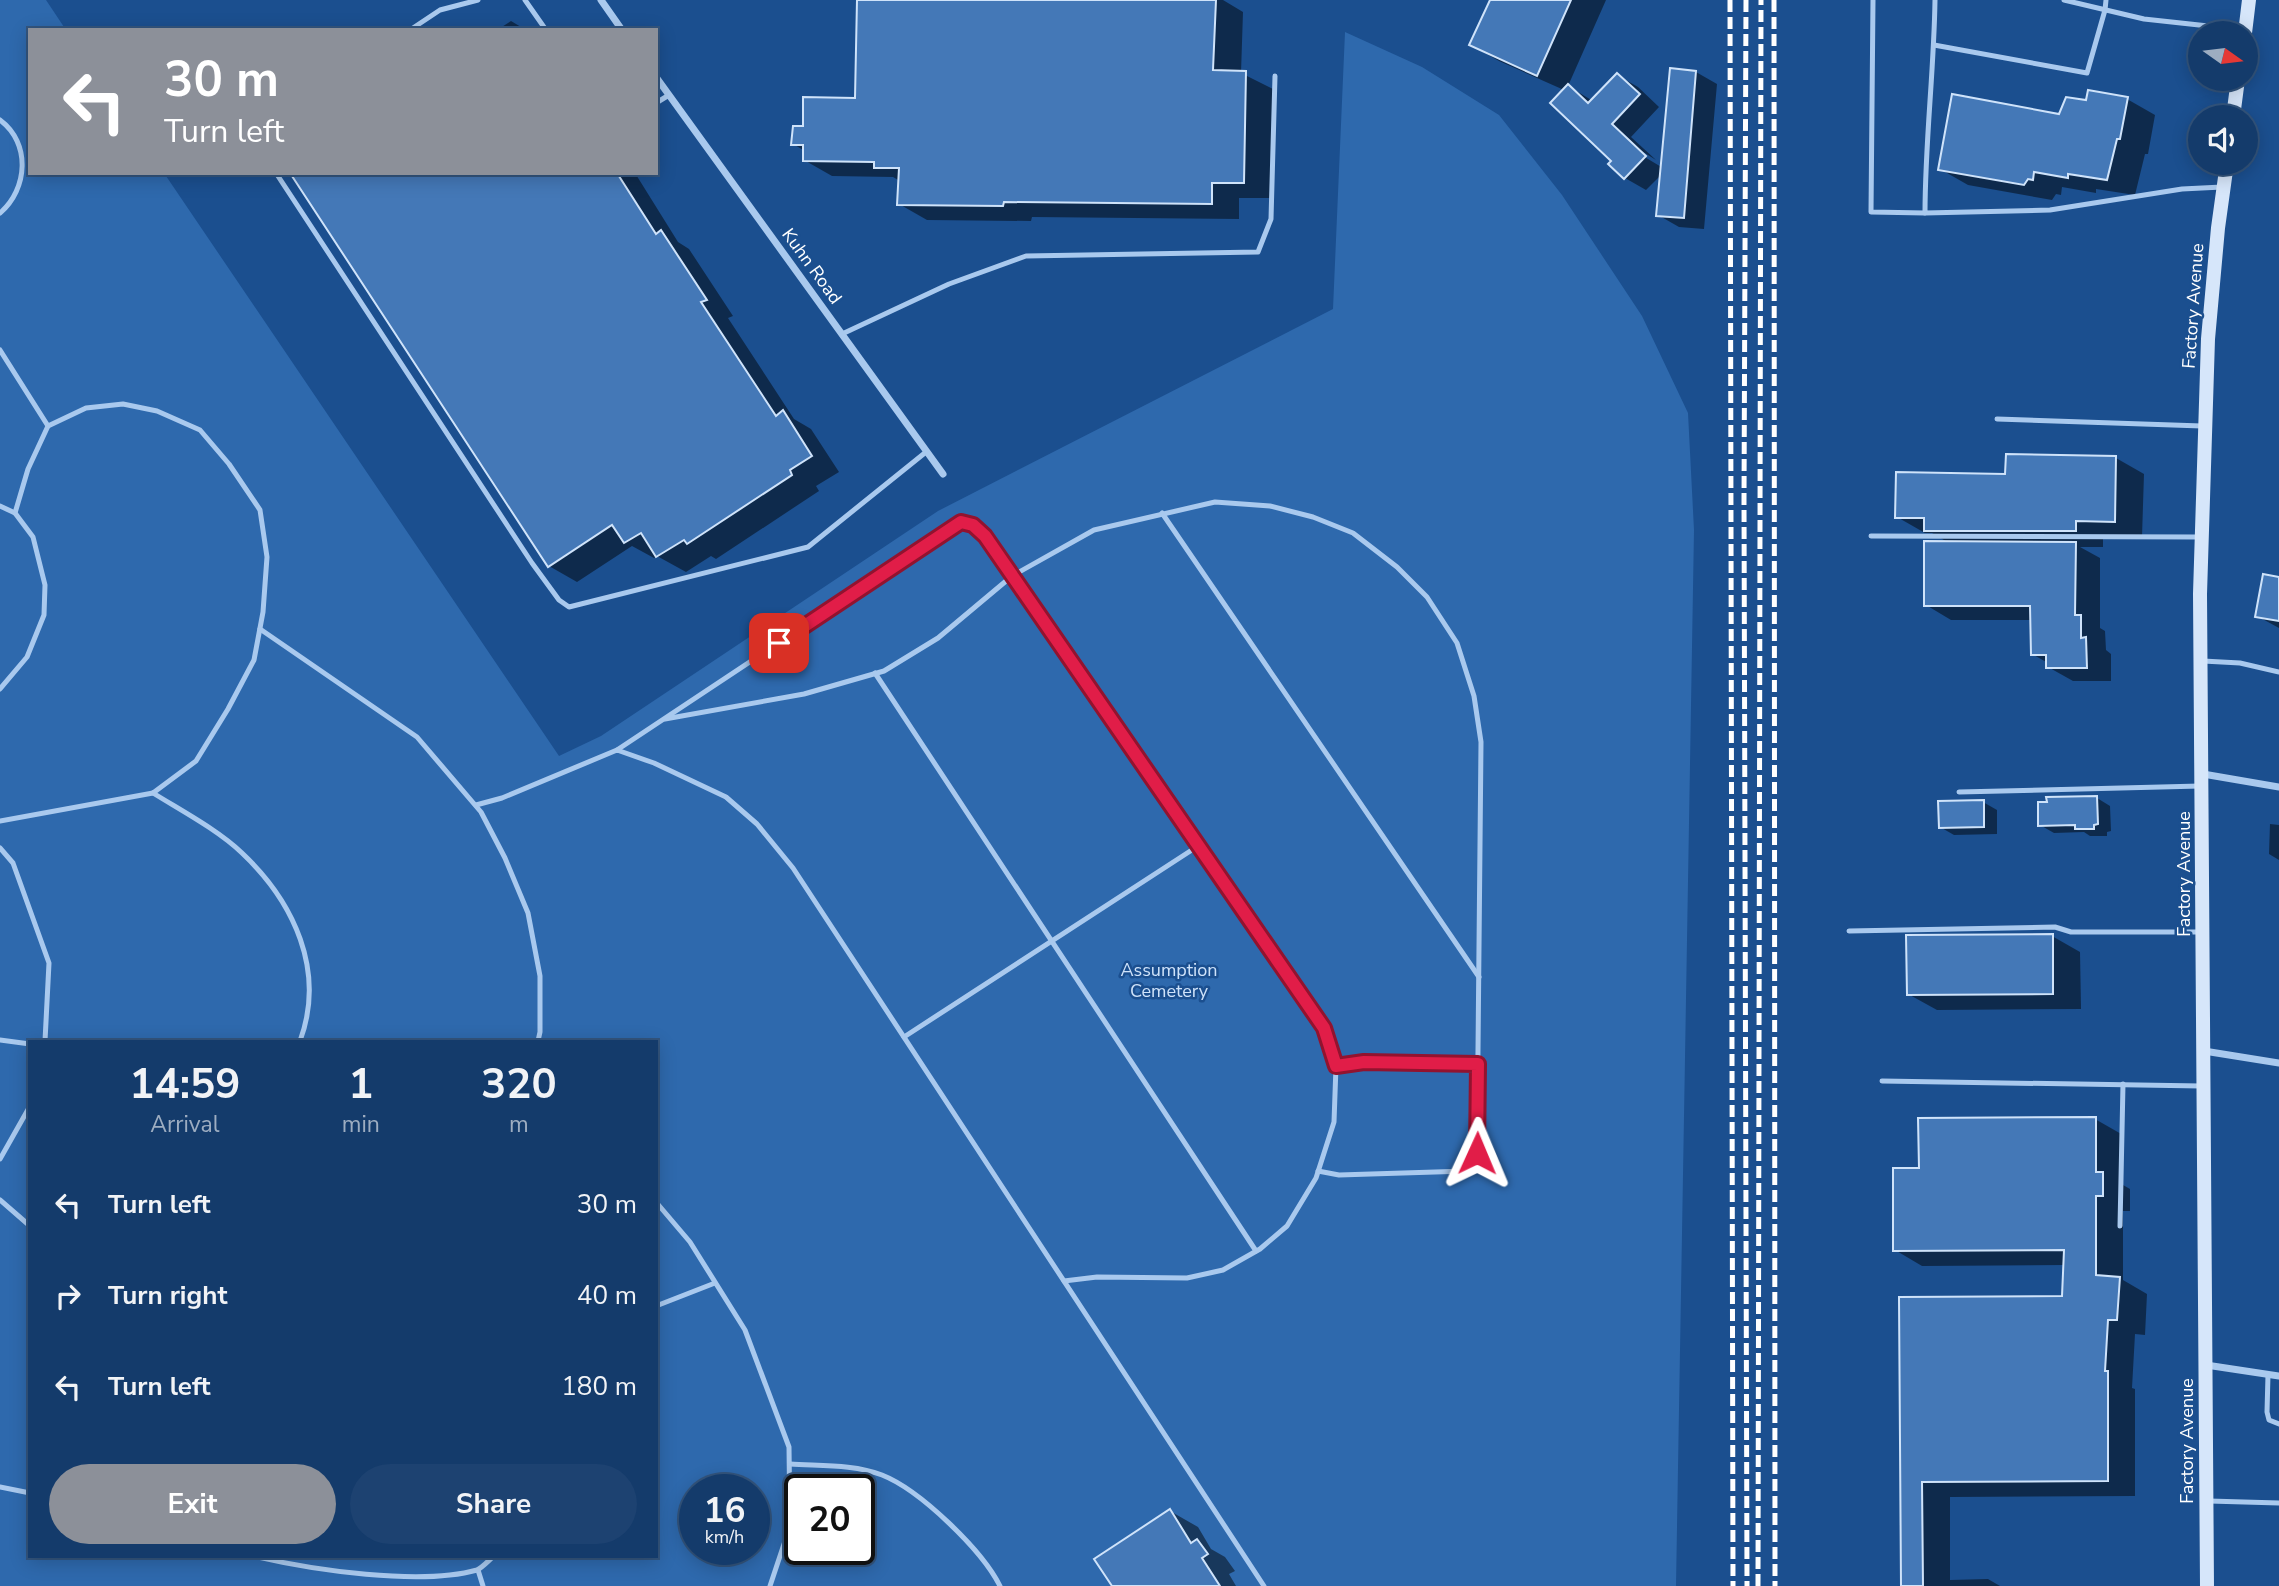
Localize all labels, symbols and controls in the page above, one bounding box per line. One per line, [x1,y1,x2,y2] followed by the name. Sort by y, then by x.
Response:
[2188,21,2258,91] north arrow
[2188,21,2258,175] map controls
[164,46,279,113] text: 30 m
[49,56,140,147] icon: left
[2188,105,2258,175] button: sound
[164,110,284,153] text: Turn left
[776,223,848,309] street label: Kuhn Road
[2177,242,2209,370] street label: Factory Avenue
[749,613,809,673] pin
[760,624,798,662] icon: arrive
[2172,811,2196,937] street label: Factory Avenue
[1121,958,1217,1003] park label: Assumption Cemetery
[129,1056,240,1113] text: 14:59
[348,1056,373,1113] text: 1
[481,1056,557,1113] text: 320
[150,1109,219,1140] text: Arrival
[342,1109,380,1140] text: min
[509,1109,529,1140] text: m
[1440,1116,1514,1190] position arrow
[49,1186,87,1224] icon: left
[108,1187,211,1222] text: Turn left
[577,1187,637,1222] text: 30 m
[49,1277,87,1315] icon: right
[108,1278,227,1313] text: Turn right
[577,1278,637,1313] text: 40 m
[49,1368,87,1406] icon: left
[108,1369,211,1404] text: Turn left
[561,1369,637,1404] text: 180 m
[2175,1378,2199,1504] street label: Factory Avenue
[49,1464,336,1544] button: Exit
[350,1464,637,1544] button: Share
[784,1474,875,1565] speed limit sign: 20
[703,1487,746,1534] text: 16
[705,1525,744,1549] text: km/h

